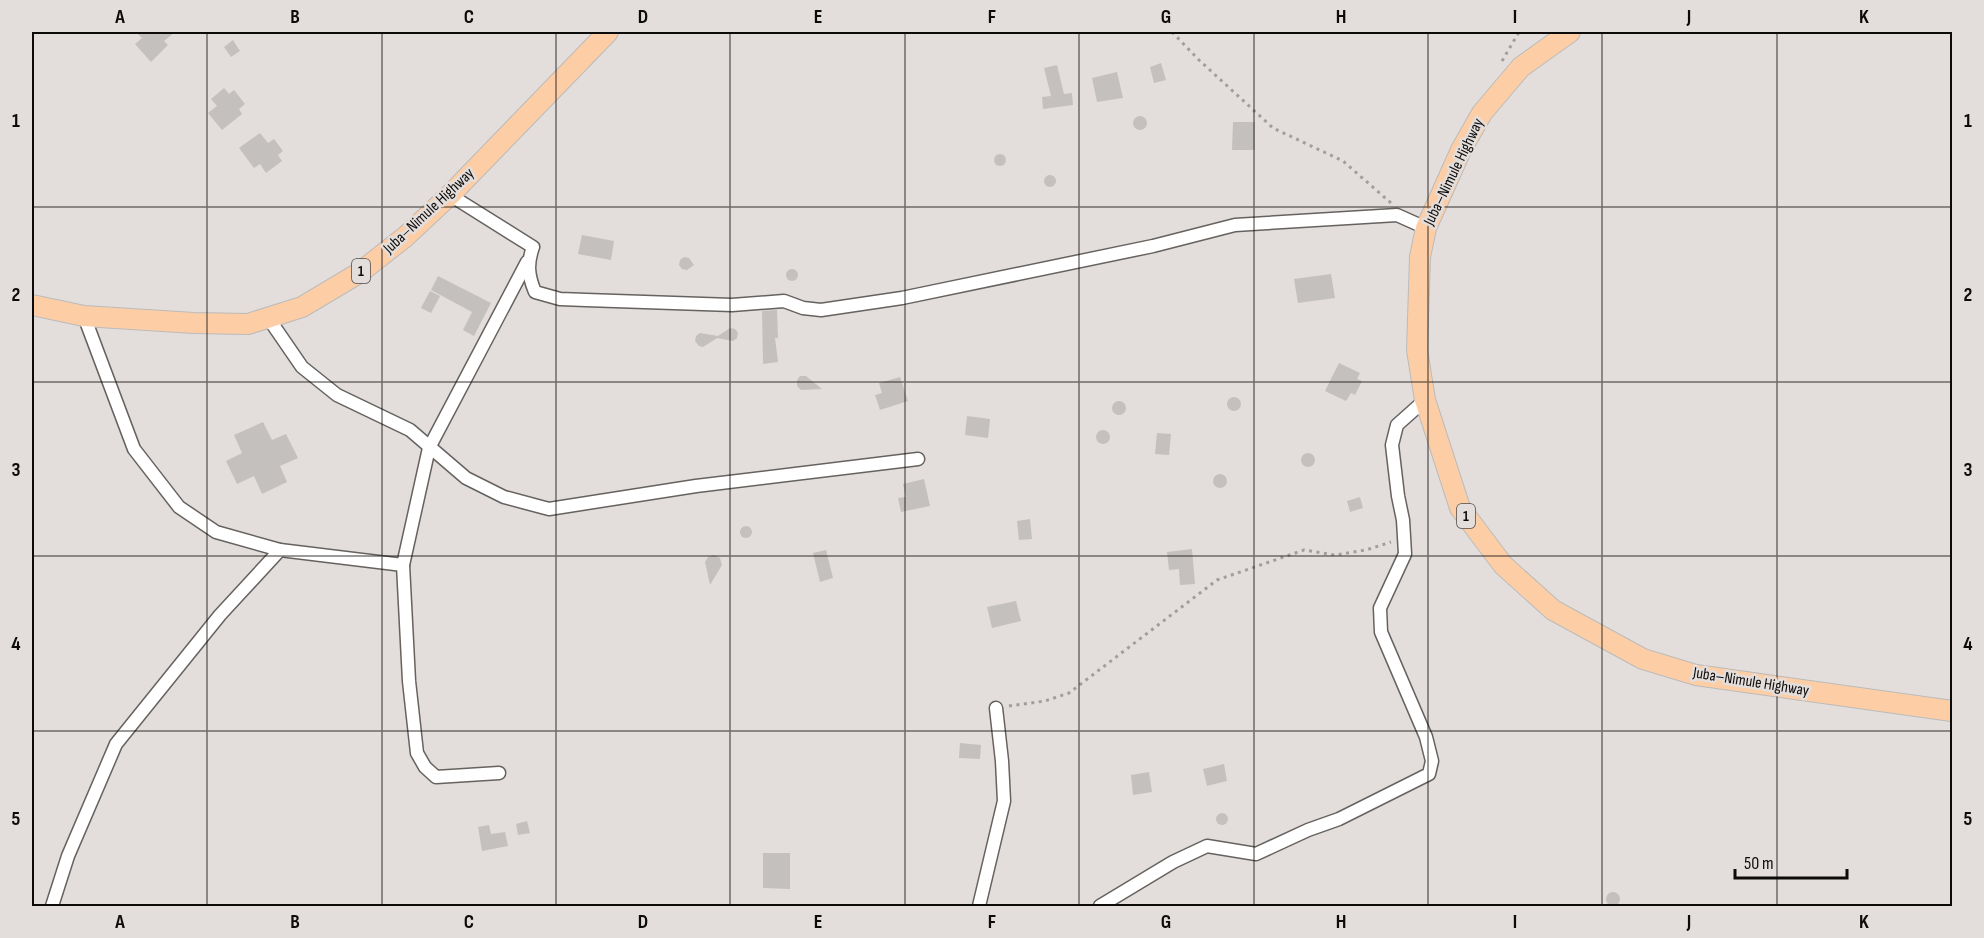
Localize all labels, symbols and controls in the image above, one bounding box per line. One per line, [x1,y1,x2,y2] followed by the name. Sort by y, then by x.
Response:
[114,5,125,29] text: A
[290,5,300,29] text: B
[464,5,474,29] text: C
[638,5,648,29] text: D
[814,5,822,29] text: E
[988,5,996,29] text: F
[1161,5,1171,29] text: G
[1336,5,1346,29] text: H
[1513,5,1517,29] text: I
[1686,5,1691,29] text: J
[1859,5,1869,29] text: K
[12,109,20,133] text: 1
[1964,109,1972,133] text: 1
[1419,115,1488,230] street label: Juba–Nimule Highway
[379,164,478,259] street label: Juba–Nimule Highway
[352,259,370,283] road number: 1
[12,283,20,307] text: 2
[1964,283,1972,307] text: 2
[12,458,21,482] text: 3
[1964,458,1973,482] text: 3
[1457,504,1475,528] road number: 1
[11,632,21,656] text: 4
[1963,632,1973,656] text: 4
[1691,663,1810,701] street label: Juba–Nimule Highway
[12,807,21,831] text: 5
[1964,807,1973,831] text: 5
[1735,842,1848,880] scale bar
[1744,853,1774,874] text: 50 m
[114,910,125,934] text: A
[290,910,300,934] text: B
[464,910,474,934] text: C
[638,910,648,934] text: D
[814,910,822,934] text: E
[988,910,996,934] text: F
[1161,910,1171,934] text: G
[1336,910,1346,934] text: H
[1513,910,1517,934] text: I
[1686,910,1691,934] text: J
[1859,910,1869,934] text: K

